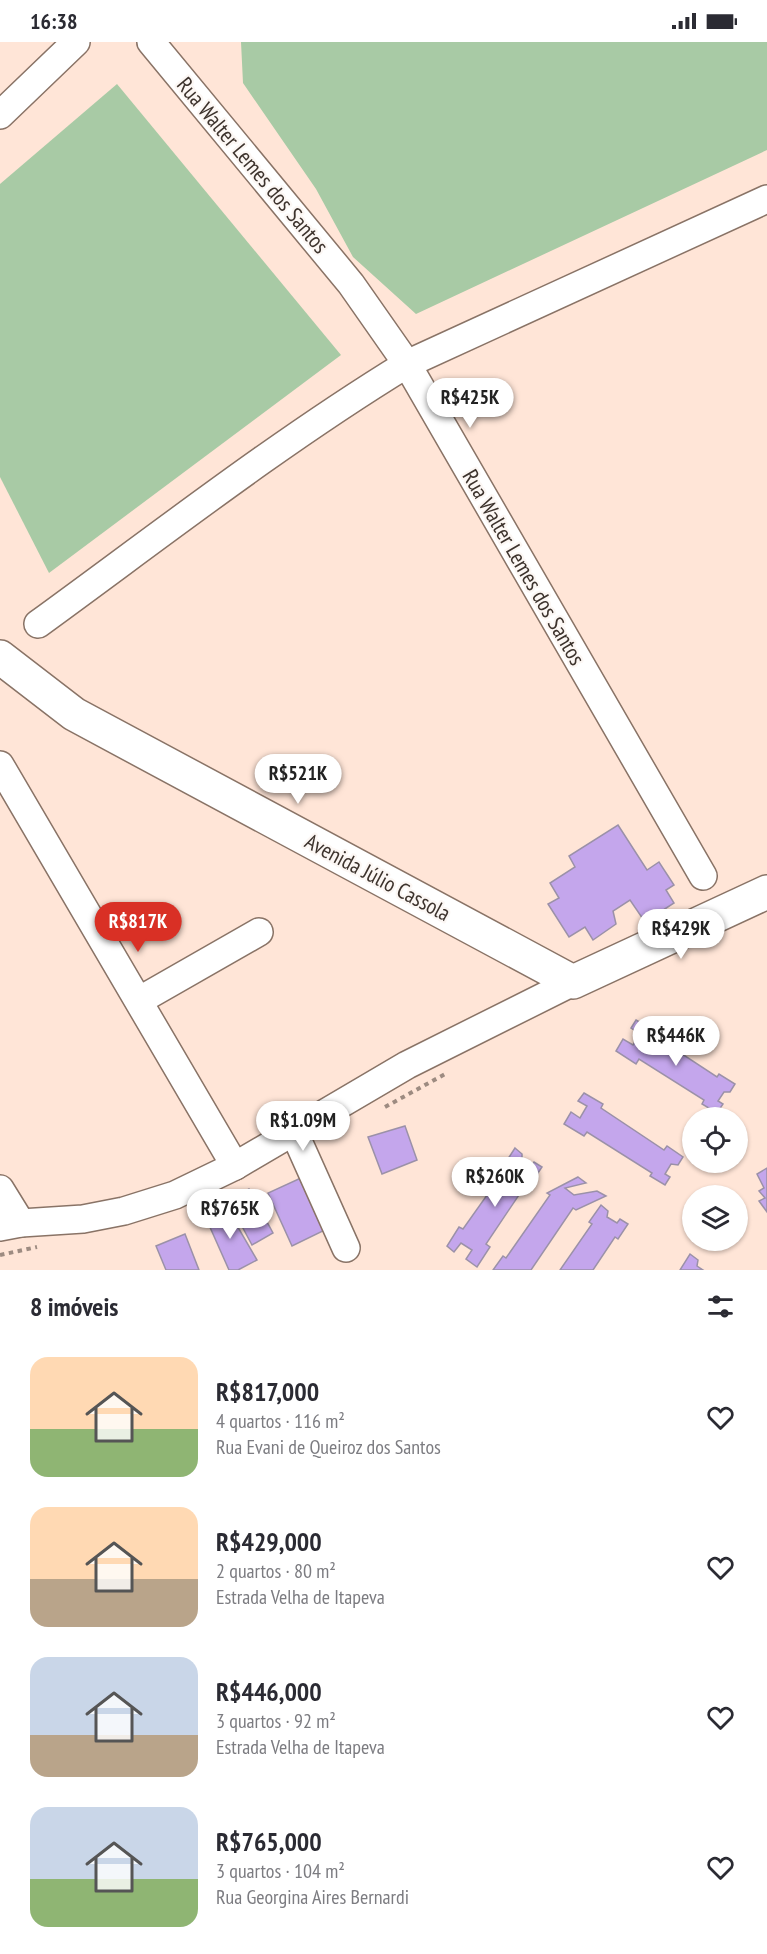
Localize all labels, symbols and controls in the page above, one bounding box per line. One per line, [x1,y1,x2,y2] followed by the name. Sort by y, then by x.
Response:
[30,7,78,35] text: 16:38
[171,71,335,259] street label: Rua Walter Lemes dos Santos
[421,378,519,429] pin: R$425K
[441,384,499,410] text: R$425K
[457,464,591,670] street label: Rua Walter Lemes dos Santos
[249,754,347,805] pin: R$521K
[269,760,327,786] text: R$521K
[301,827,455,927] street label: Avenida Júlio Cassola
[89,902,187,953] pin: R$817K
[109,908,167,934] text: R$817K
[632,909,730,960] pin: R$429K
[652,915,710,941] text: R$429K
[627,1016,725,1067] pin: R$446K
[647,1022,705,1048] text: R$446K
[248,1101,358,1152] pin: R$1.09M
[270,1107,336,1133] text: R$1.09M
[682,1107,748,1251] map controls
[682,1107,748,1173] button: locate
[446,1157,544,1208] pin: R$260K
[466,1163,524,1189] text: R$260K
[682,1185,748,1251] button: layers
[181,1189,279,1240] pin: R$765K
[201,1195,259,1221] text: R$765K
[30,1290,118,1323] text: 8 imóveis
[704,1290,737,1323] icon: filters
[216,1375,319,1408] text: R$817,000
[78,1381,150,1453] icon: home
[704,1401,737,1434] icon: heart
[216,1408,345,1434] text: 4 quartos · 116 m²
[216,1434,441,1460] text: Rua Evani de Queiroz dos Santos
[216,1525,322,1558] text: R$429,000
[78,1531,150,1603] icon: home
[704,1551,737,1584] icon: heart
[216,1558,336,1584] text: 2 quartos · 80 m²
[216,1584,385,1610] text: Estrada Velha de Itapeva
[216,1675,322,1708] text: R$446,000
[78,1681,150,1753] icon: home
[704,1701,737,1734] icon: heart
[216,1708,336,1734] text: 3 quartos · 92 m²
[216,1734,385,1760] text: Estrada Velha de Itapeva
[216,1825,322,1858] text: R$765,000
[78,1831,150,1903] icon: home
[704,1851,737,1884] icon: heart
[216,1858,345,1884] text: 3 quartos · 104 m²
[216,1884,409,1910] text: Rua Georgina Aires Bernardi

